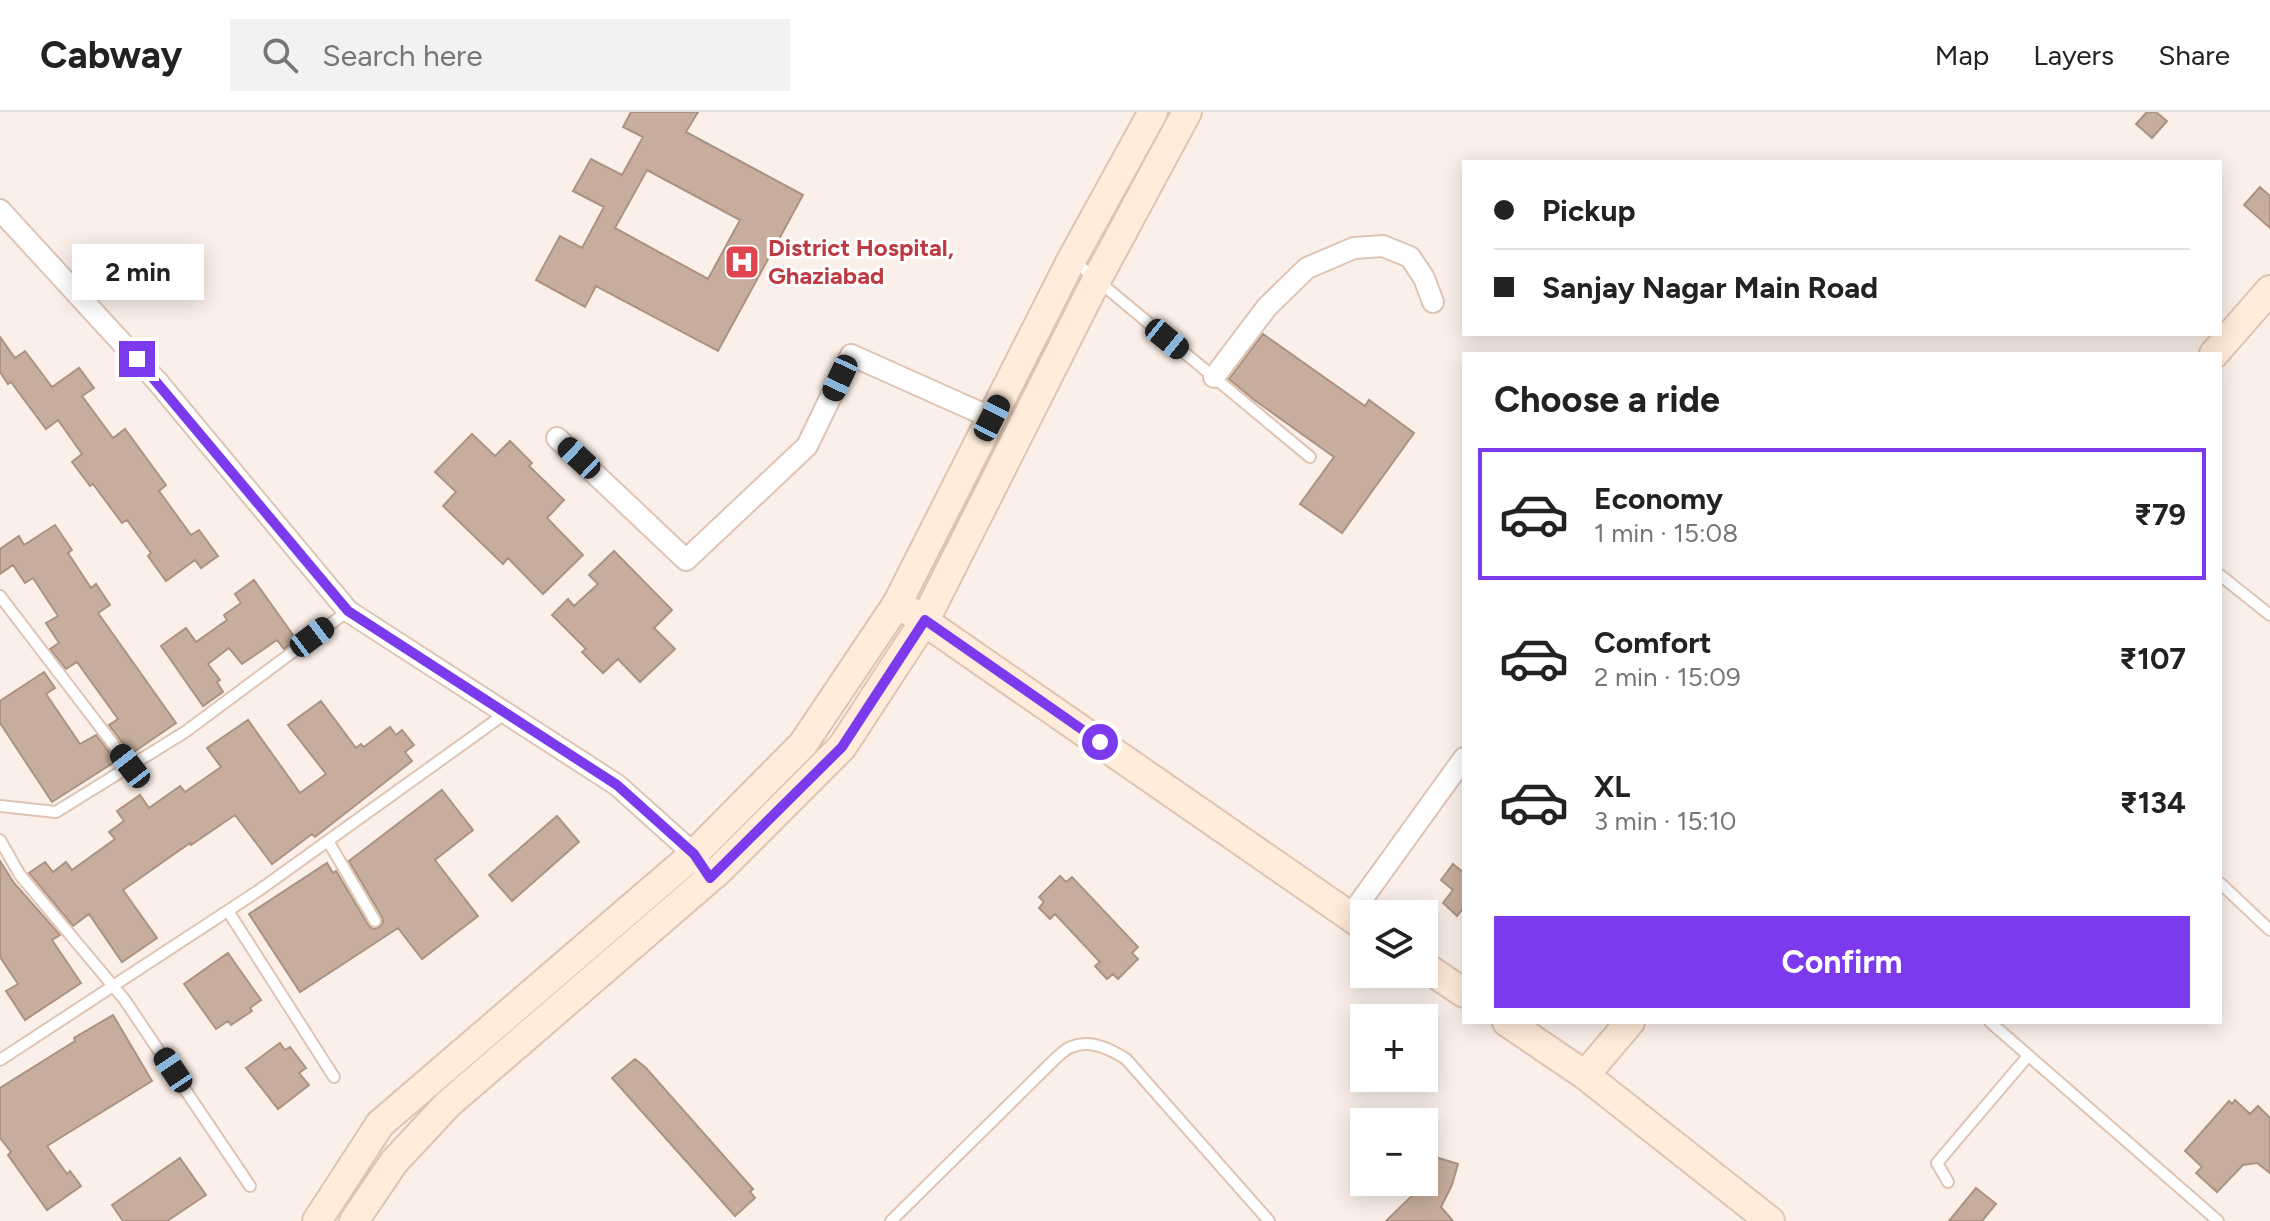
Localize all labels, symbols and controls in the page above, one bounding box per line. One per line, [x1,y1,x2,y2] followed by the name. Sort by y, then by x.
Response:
[230,19,790,91] search box
[40,32,182,78] text: Cabway
[258,33,302,77] icon: search
[322,37,483,74] text: Search here
[1935,38,1989,72] text: Map
[2033,38,2114,72] text: Layers
[2158,38,2230,72] text: Share
[1542,192,1636,229] text: Pickup
[768,233,954,290] place label: District Hospital, Ghaziabad
[71,243,203,299] callout: 2 min
[723,243,761,281] hospital icon: District Hospital, Ghaziabad
[105,256,171,288] text: 2 min
[1542,269,1878,306] text: Sanjay Nagar Main Road
[1141,315,1193,363] car
[119,341,155,377] route end
[819,351,861,405] car
[1494,378,1720,421] text: Choose a ride
[970,391,1014,445] car
[553,433,605,483] car
[1498,478,1570,550] icon: car
[1594,480,1723,517] text: Economy
[2134,496,2186,533] text: ₹79
[1594,517,1738,549] text: 1 min · 15:08
[286,613,338,661] car
[1498,622,1570,694] icon: car
[1594,624,1712,661] text: Comfort
[2119,640,2186,677] text: ₹107
[1594,661,1741,693] text: 2 min · 15:09
[1082,724,1118,760] route start
[106,740,154,792] car
[1498,766,1570,838] icon: car
[1594,768,1630,805] text: XL
[2120,784,2186,821] text: ₹134
[1594,805,1736,837] text: 3 min · 15:10
[1350,900,1438,1196] map controls
[1350,900,1438,988] button: layers
[1494,916,2190,1008] button: Confirm
[1350,1004,1438,1092] button: +
[150,1043,196,1097] car
[1350,1108,1438,1196] button: −

